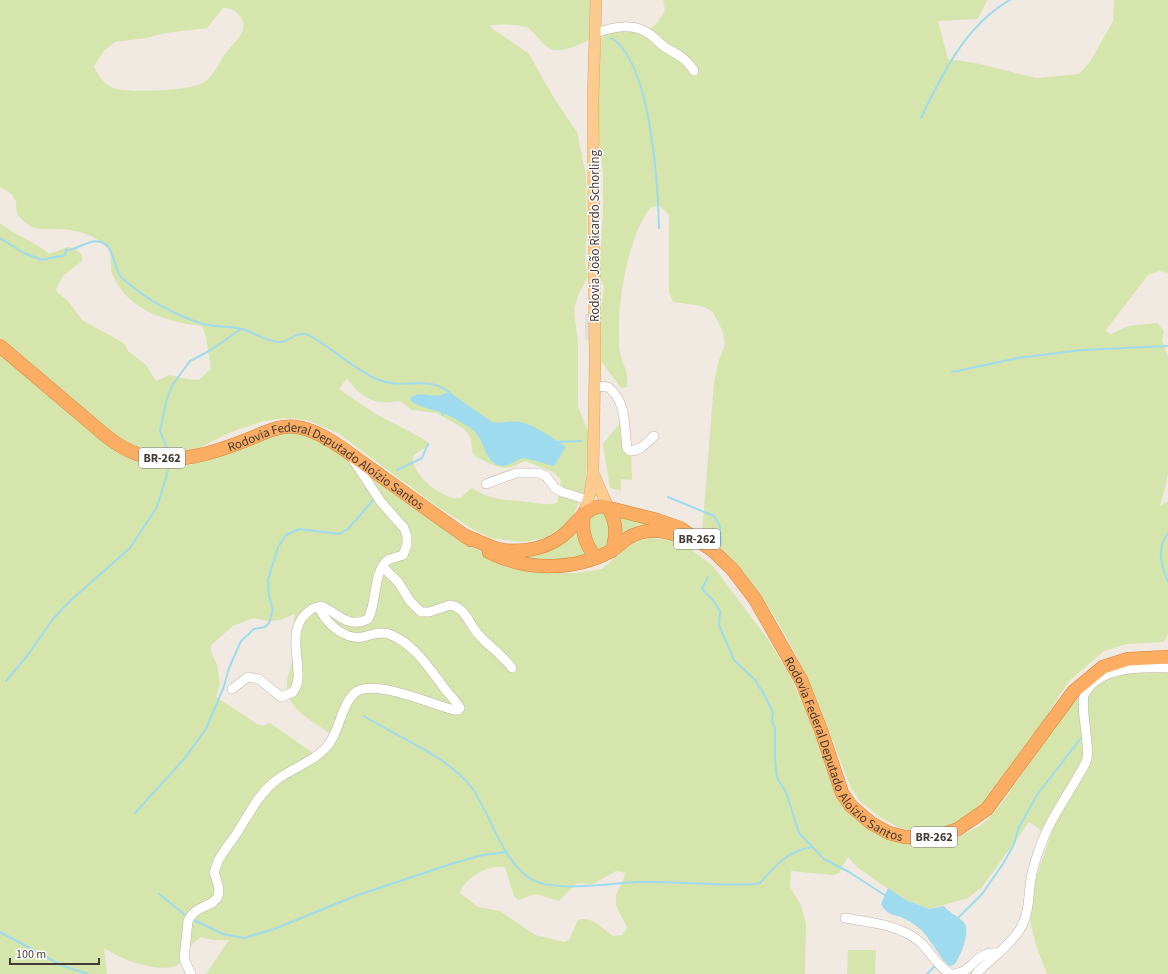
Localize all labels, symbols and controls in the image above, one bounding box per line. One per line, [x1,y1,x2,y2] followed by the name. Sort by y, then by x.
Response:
[586,150,604,322] street label: Rodovia João Ricardo Schorling
[225,418,428,515] street label: Rodovia Federal Deputado Aloízio Santos
[139,448,185,468] road number: BR-262
[674,529,720,549] road number: BR-262
[780,654,905,846] street label: Rodovia Federal Deputado Aloízio Santos
[911,827,957,847] road number: BR-262
[10,940,99,966] scale bar
[16,946,46,963] text: 100 m

